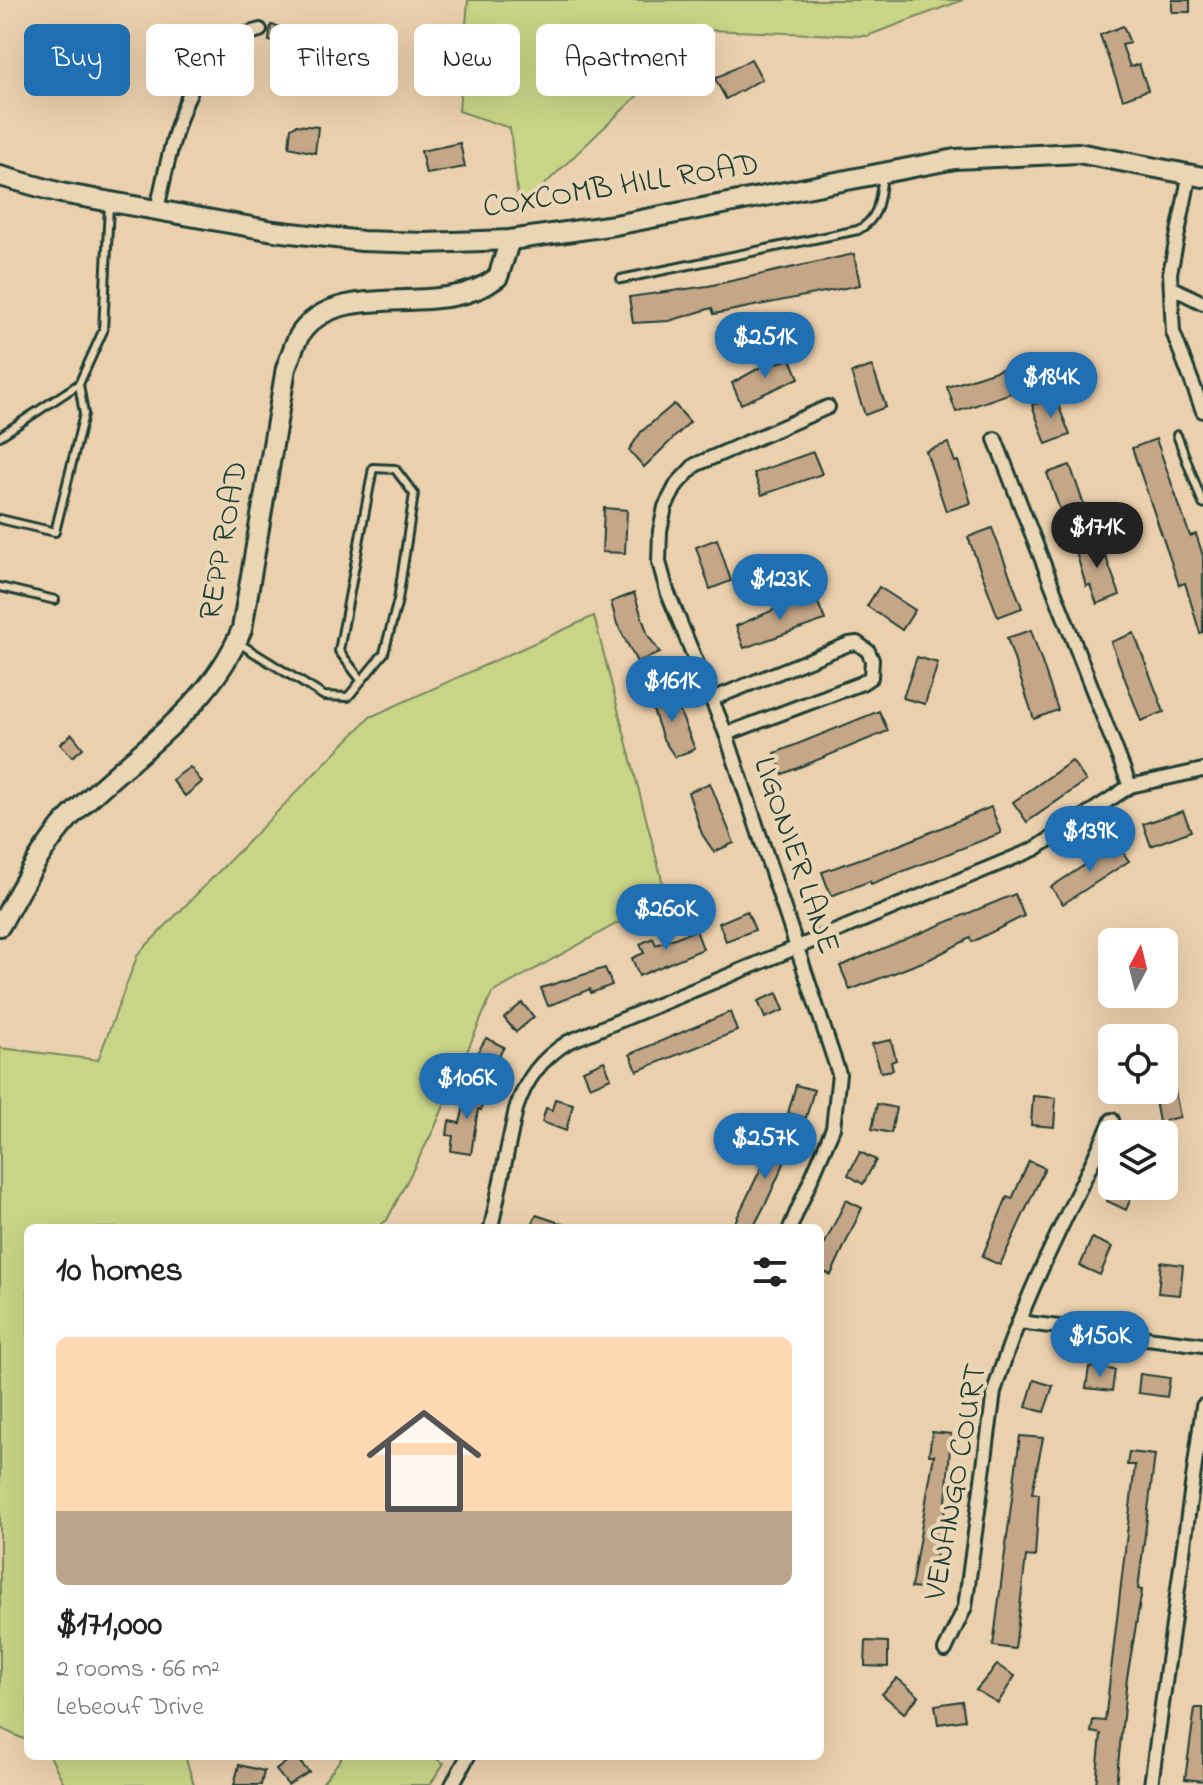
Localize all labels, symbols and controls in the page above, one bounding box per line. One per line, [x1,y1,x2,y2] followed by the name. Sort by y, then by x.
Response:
[24,24,130,96] chip: Buy
[146,24,254,96] chip: Rent
[270,24,398,96] chip: Filters
[414,24,520,96] chip: New
[536,24,715,96] chip: Apartment
[480,142,762,232] street label: COXCOMB HILL ROAD
[709,312,821,380] pin: $251K
[733,319,797,357] text: $251K
[995,352,1107,420] pin: $184K
[1022,359,1080,397] text: $184K
[188,458,262,624] street label: REPP ROAD
[1041,502,1153,570] pin: $171K
[1069,509,1125,547] text: $171K
[724,554,836,622] pin: $123K
[750,561,810,599] text: $123K
[616,656,728,724] pin: $161K
[644,663,700,701] text: $161K
[739,751,851,961] street label: LIGONIER LANE
[1034,806,1146,874] pin: $139K
[1062,813,1118,851] text: $139K
[610,884,722,952] pin: $260K
[634,891,698,929] text: $260K
[1098,928,1178,1008] north arrow
[1098,928,1178,1200] map controls
[1098,1024,1178,1104] button: locate
[411,1053,523,1121] pin: $106K
[437,1060,497,1098] text: $106K
[709,1113,821,1181] pin: $257K
[732,1120,798,1158] text: $257K
[1098,1120,1178,1200] button: layers
[56,1247,183,1297] text: 10 homes
[748,1250,792,1294] icon: filters
[1044,1311,1156,1379] pin: $150K
[1069,1318,1131,1356] text: $150K
[913,1360,1001,1605] street label: VENANGO COURT
[352,1389,496,1533] icon: home
[56,1601,162,1651] text: $171,000
[56,1651,220,1689] text: 2 rooms · 66 m²
[56,1689,204,1727] text: Lebeouf Drive

